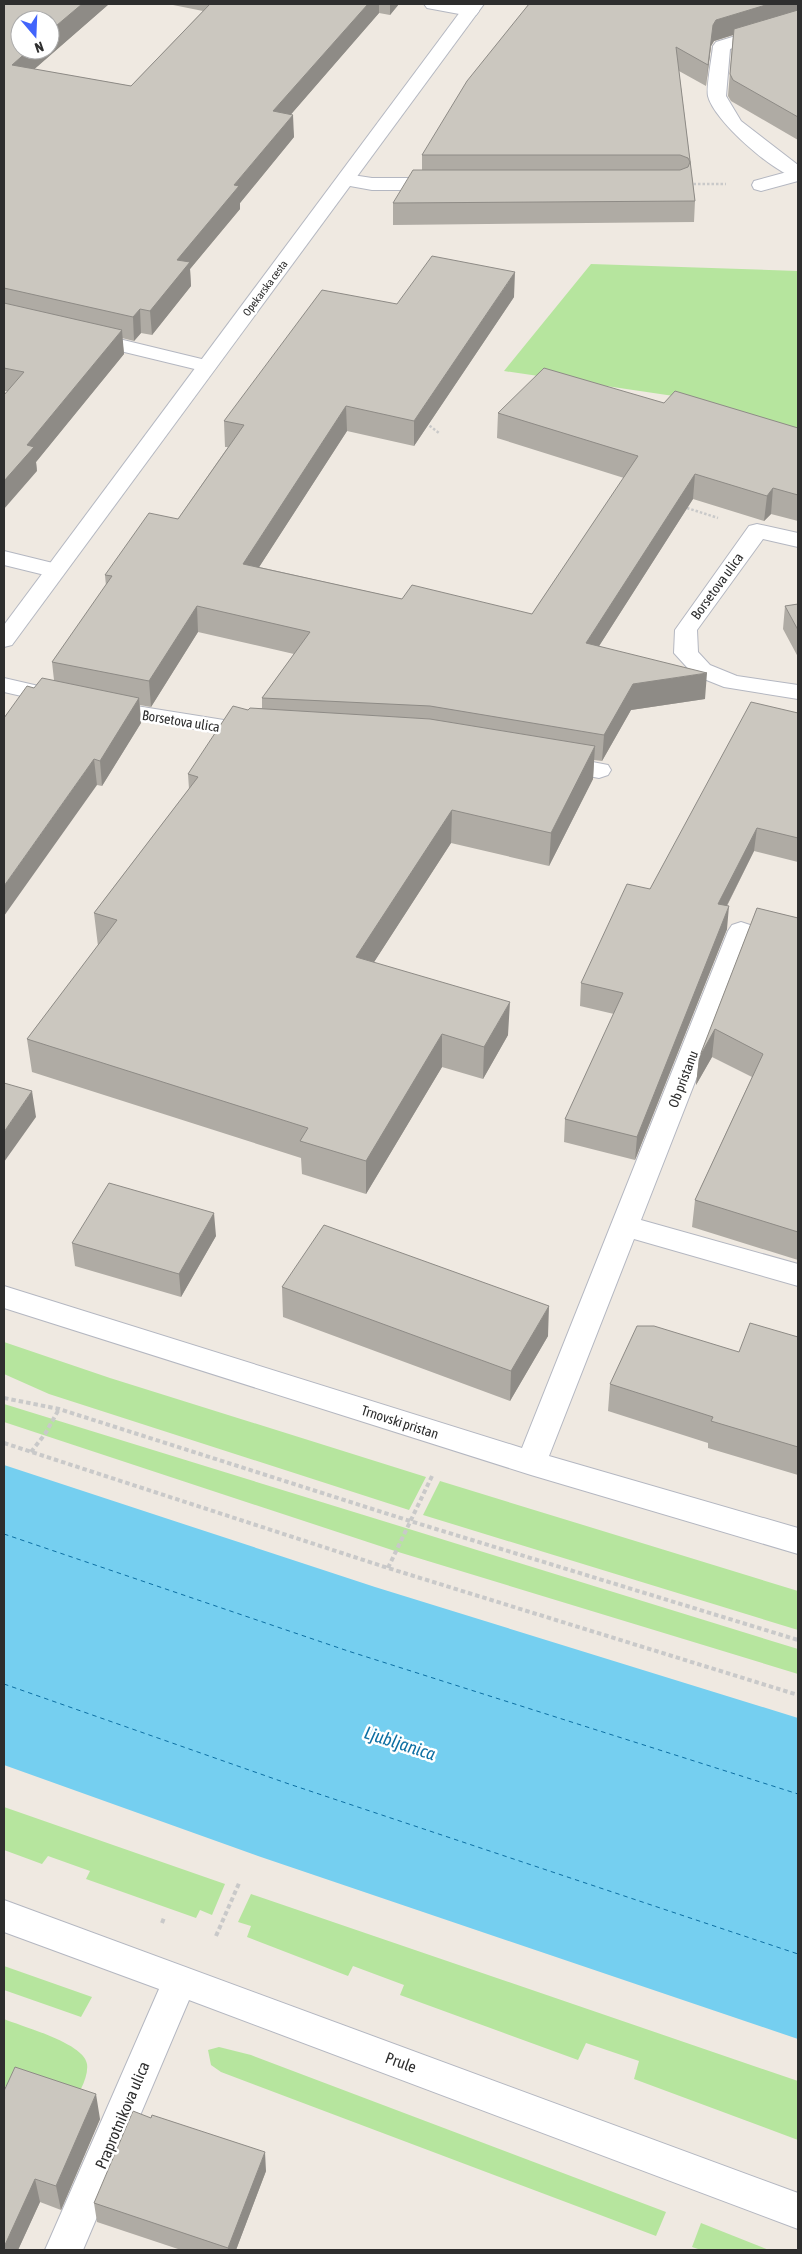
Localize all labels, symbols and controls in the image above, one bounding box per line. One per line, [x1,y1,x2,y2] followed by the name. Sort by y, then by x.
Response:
[10,10,60,60] north arrow
[33,38,46,56] text: N
[240,258,290,318] street label: Opekarska cesta
[687,550,747,622] street label: Borsetova ulica
[141,707,221,735] street label: Borsetova ulica
[665,1048,701,1110] street label: Ob pristanu
[359,1402,441,1442] street label: Trnovski pristan
[362,1722,439,1765] water label: Ljubljanica
[383,2048,419,2076] street label: Prule
[91,2059,154,2172] street label: Praprotnikova ulica

